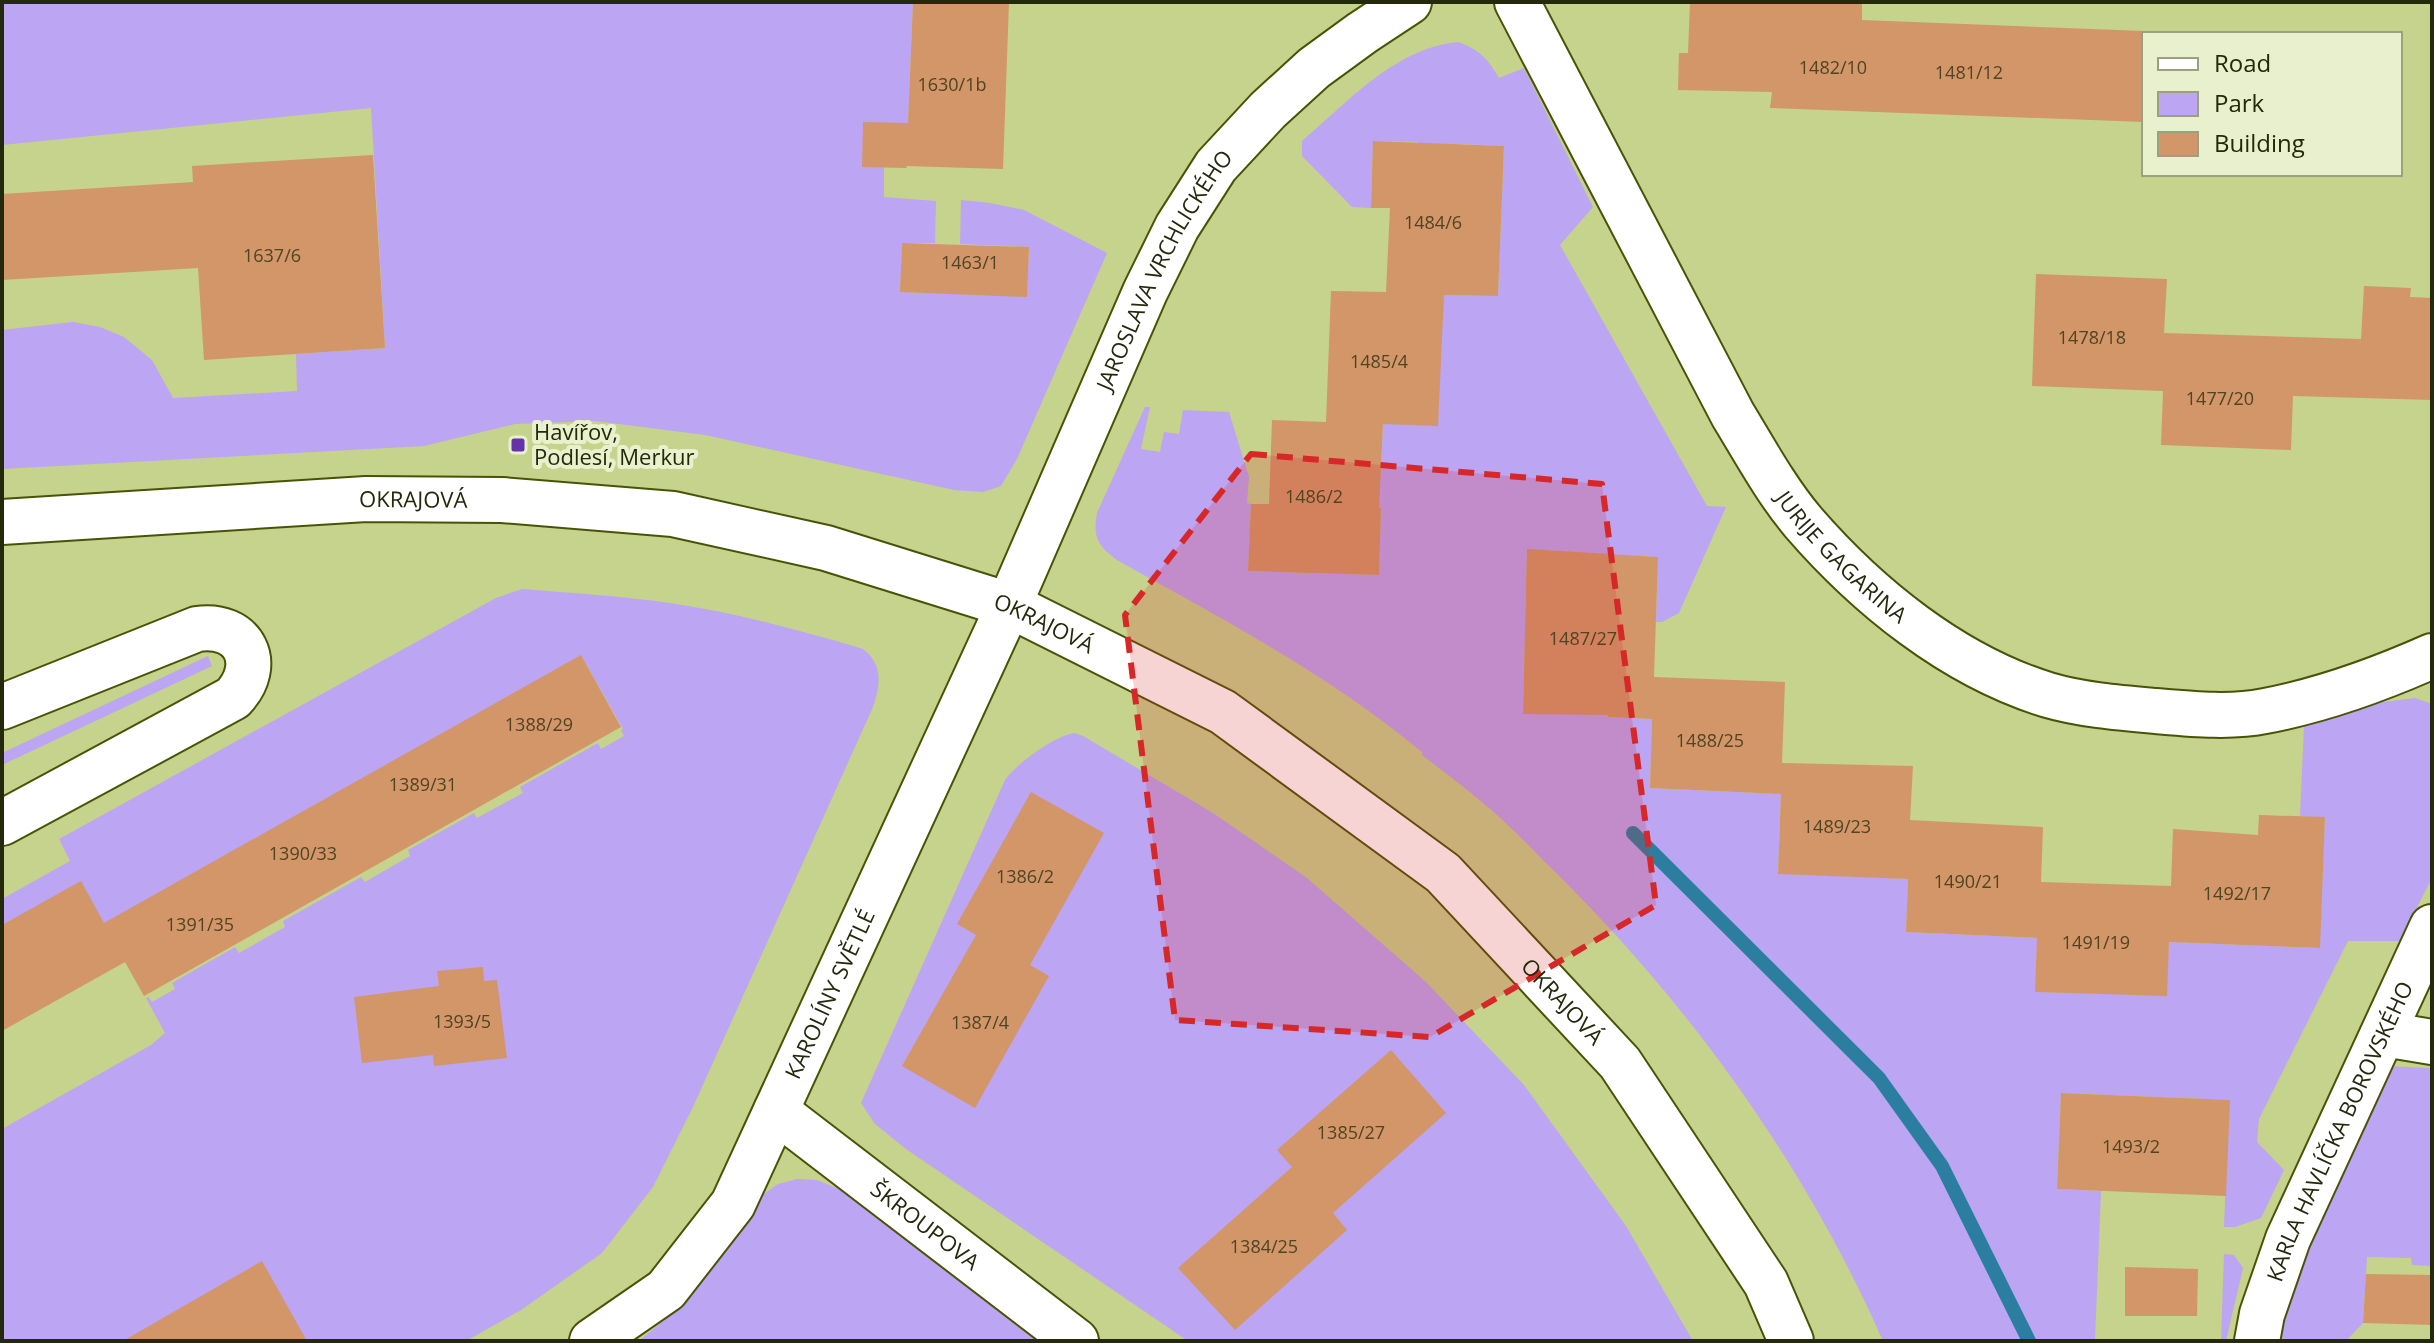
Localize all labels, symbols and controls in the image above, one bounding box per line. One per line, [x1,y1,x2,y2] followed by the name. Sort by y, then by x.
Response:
[2142,32,2402,176] legend
[2214,46,2271,79] text: Road
[1799,55,1867,79] house number: 1482/10
[1935,60,2003,84] house number: 1481/12
[917,72,987,96] house number: 1630/1b
[2214,86,2265,119] text: Park
[2214,126,2305,159] text: Building
[1087,142,1238,396] street label: JAROSLAVA VRCHLICKÉHO
[1404,210,1462,234] house number: 1484/6
[243,243,301,267] house number: 1637/6
[941,250,999,274] house number: 1463/1
[2058,325,2126,349] house number: 1478/18
[1350,349,1408,373] house number: 1485/4
[2186,386,2254,410] house number: 1477/20
[534,416,694,471] place label: Havířov, Podlesí, Merkur
[509,436,527,454] marker: Havířov, Podlesí, Merkur
[359,483,468,514] street label: OKRAJOVÁ
[1769,483,1914,629] street label: JURIJE GAGARINA
[1285,484,1343,508] house number: 1486/2
[991,585,1100,659] street label: OKRAJOVÁ
[1549,626,1617,650] house number: 1487/27
[505,712,573,736] house number: 1388/29
[1676,728,1744,752] house number: 1488/25
[389,772,457,796] house number: 1389/31
[1803,814,1871,838] house number: 1489/23
[269,841,337,865] house number: 1390/33
[996,864,1054,888] house number: 1386/2
[1934,869,2002,893] house number: 1490/21
[2203,881,2271,905] house number: 1492/17
[777,904,881,1083] street label: KAROLÍNY SVĚTLÉ
[166,912,234,936] house number: 1391/35
[2062,930,2130,954] house number: 1491/19
[1515,951,1611,1051] street label: OKRAJOVÁ
[2258,976,2419,1285] street label: KARLA HAVLÍČKA BOROVSKÉHO
[433,1009,491,1033] house number: 1393/5
[951,1010,1009,1034] house number: 1387/4
[1317,1120,1385,1144] house number: 1385/27
[2102,1134,2160,1158] house number: 1493/2
[865,1173,986,1276] street label: ŠKROUPOVA
[1230,1234,1298,1258] house number: 1384/25

